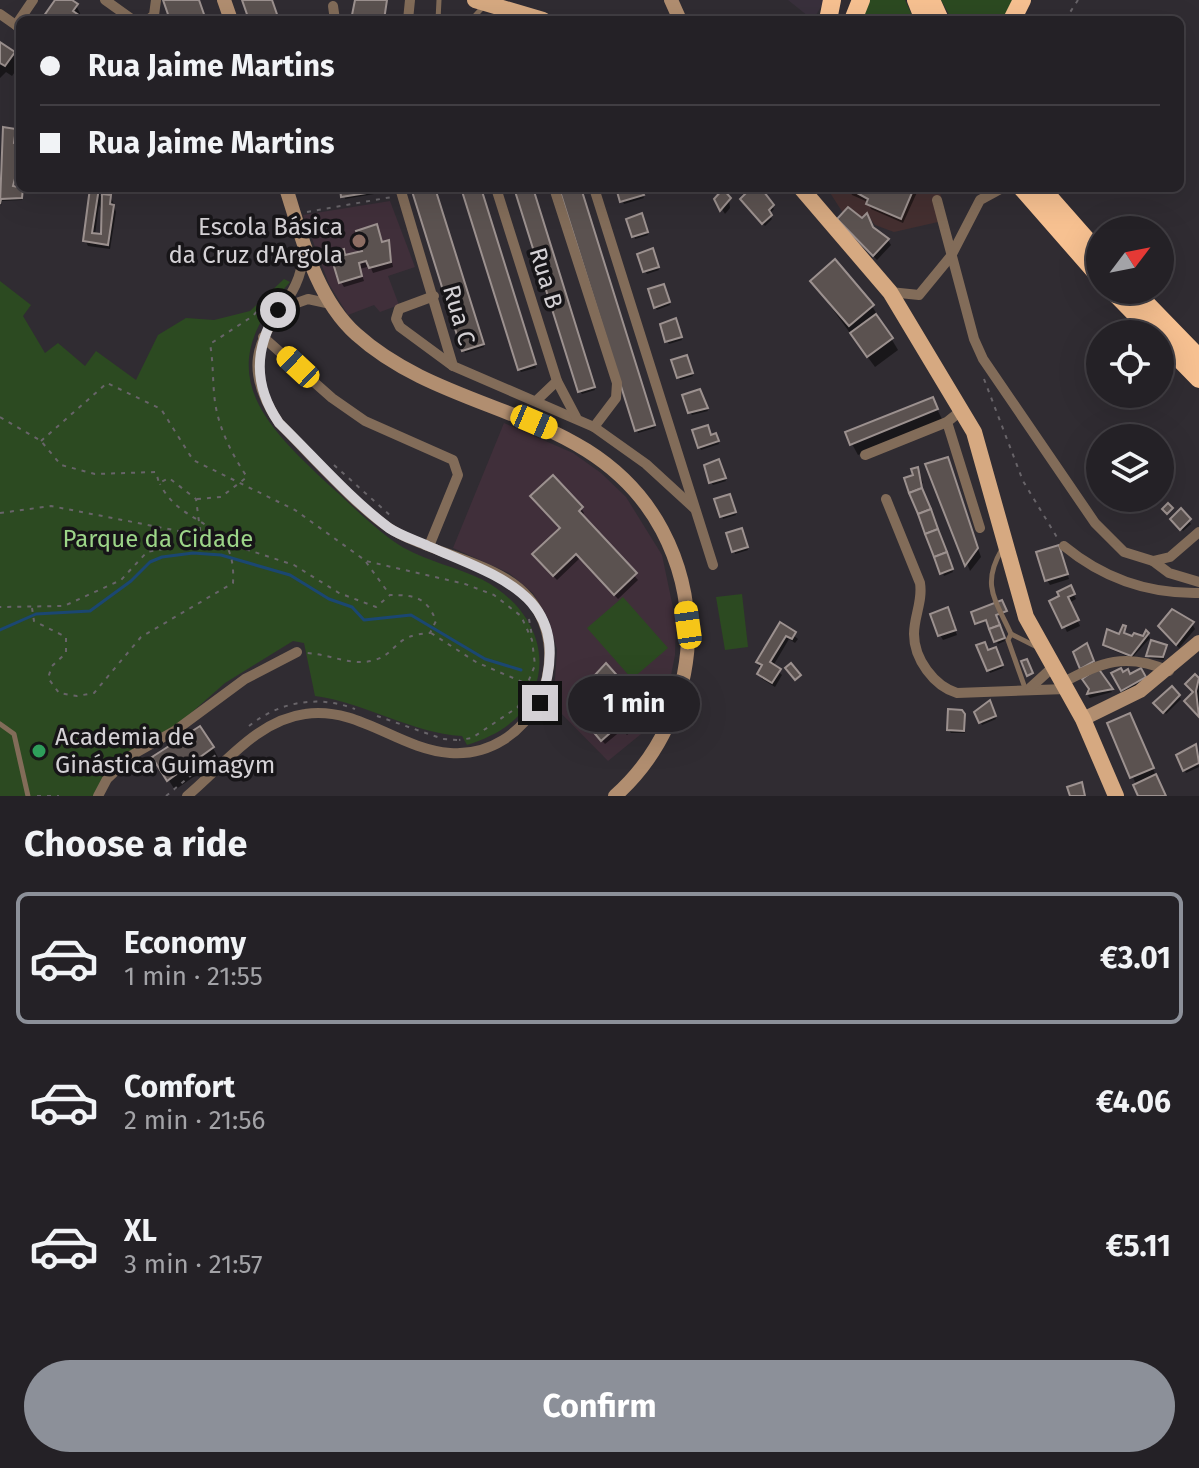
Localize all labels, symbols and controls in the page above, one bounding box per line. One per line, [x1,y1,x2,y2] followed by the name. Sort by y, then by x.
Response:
[88,48,335,84] text: Rua Jaime Martins
[88,125,335,161] text: Rua Jaime Martins
[168,213,343,269] place label: Escola Básica da Cruz d'Argola
[1086,216,1174,304] north arrow
[1086,216,1174,512] map controls
[350,232,368,250] marker: Escola Básica da Cruz d'Argola
[523,244,569,312] street label: Rua B
[437,282,481,348] street label: Rua C
[260,292,296,328] route start
[1086,320,1174,408] button: locate
[272,342,324,392] car
[507,402,561,442] car
[1086,424,1174,512] button: layers
[63,525,253,553] park label: Parque da Cidade
[673,600,703,650] car
[568,675,700,731] callout: 1 min
[522,685,558,721] route end
[603,688,665,719] text: 1 min
[55,723,275,779] place label: Academia de Ginástica Guimagym
[30,742,48,760] marker: Academia de Ginástica Guimagym
[24,822,247,866] text: Choose a ride
[28,922,100,994] icon: car
[124,925,246,961] text: Economy
[1100,940,1171,976] text: €3.01
[124,961,263,992] text: 1 min · 21:55
[28,1066,100,1138] icon: car
[124,1069,235,1105] text: Comfort
[1096,1084,1171,1120] text: €4.06
[124,1105,265,1136] text: 2 min · 21:56
[28,1210,100,1282] icon: car
[124,1213,157,1249] text: XL
[1106,1228,1171,1264] text: €5.11
[124,1249,263,1280] text: 3 min · 21:57
[24,1360,1175,1452] button: Confirm

